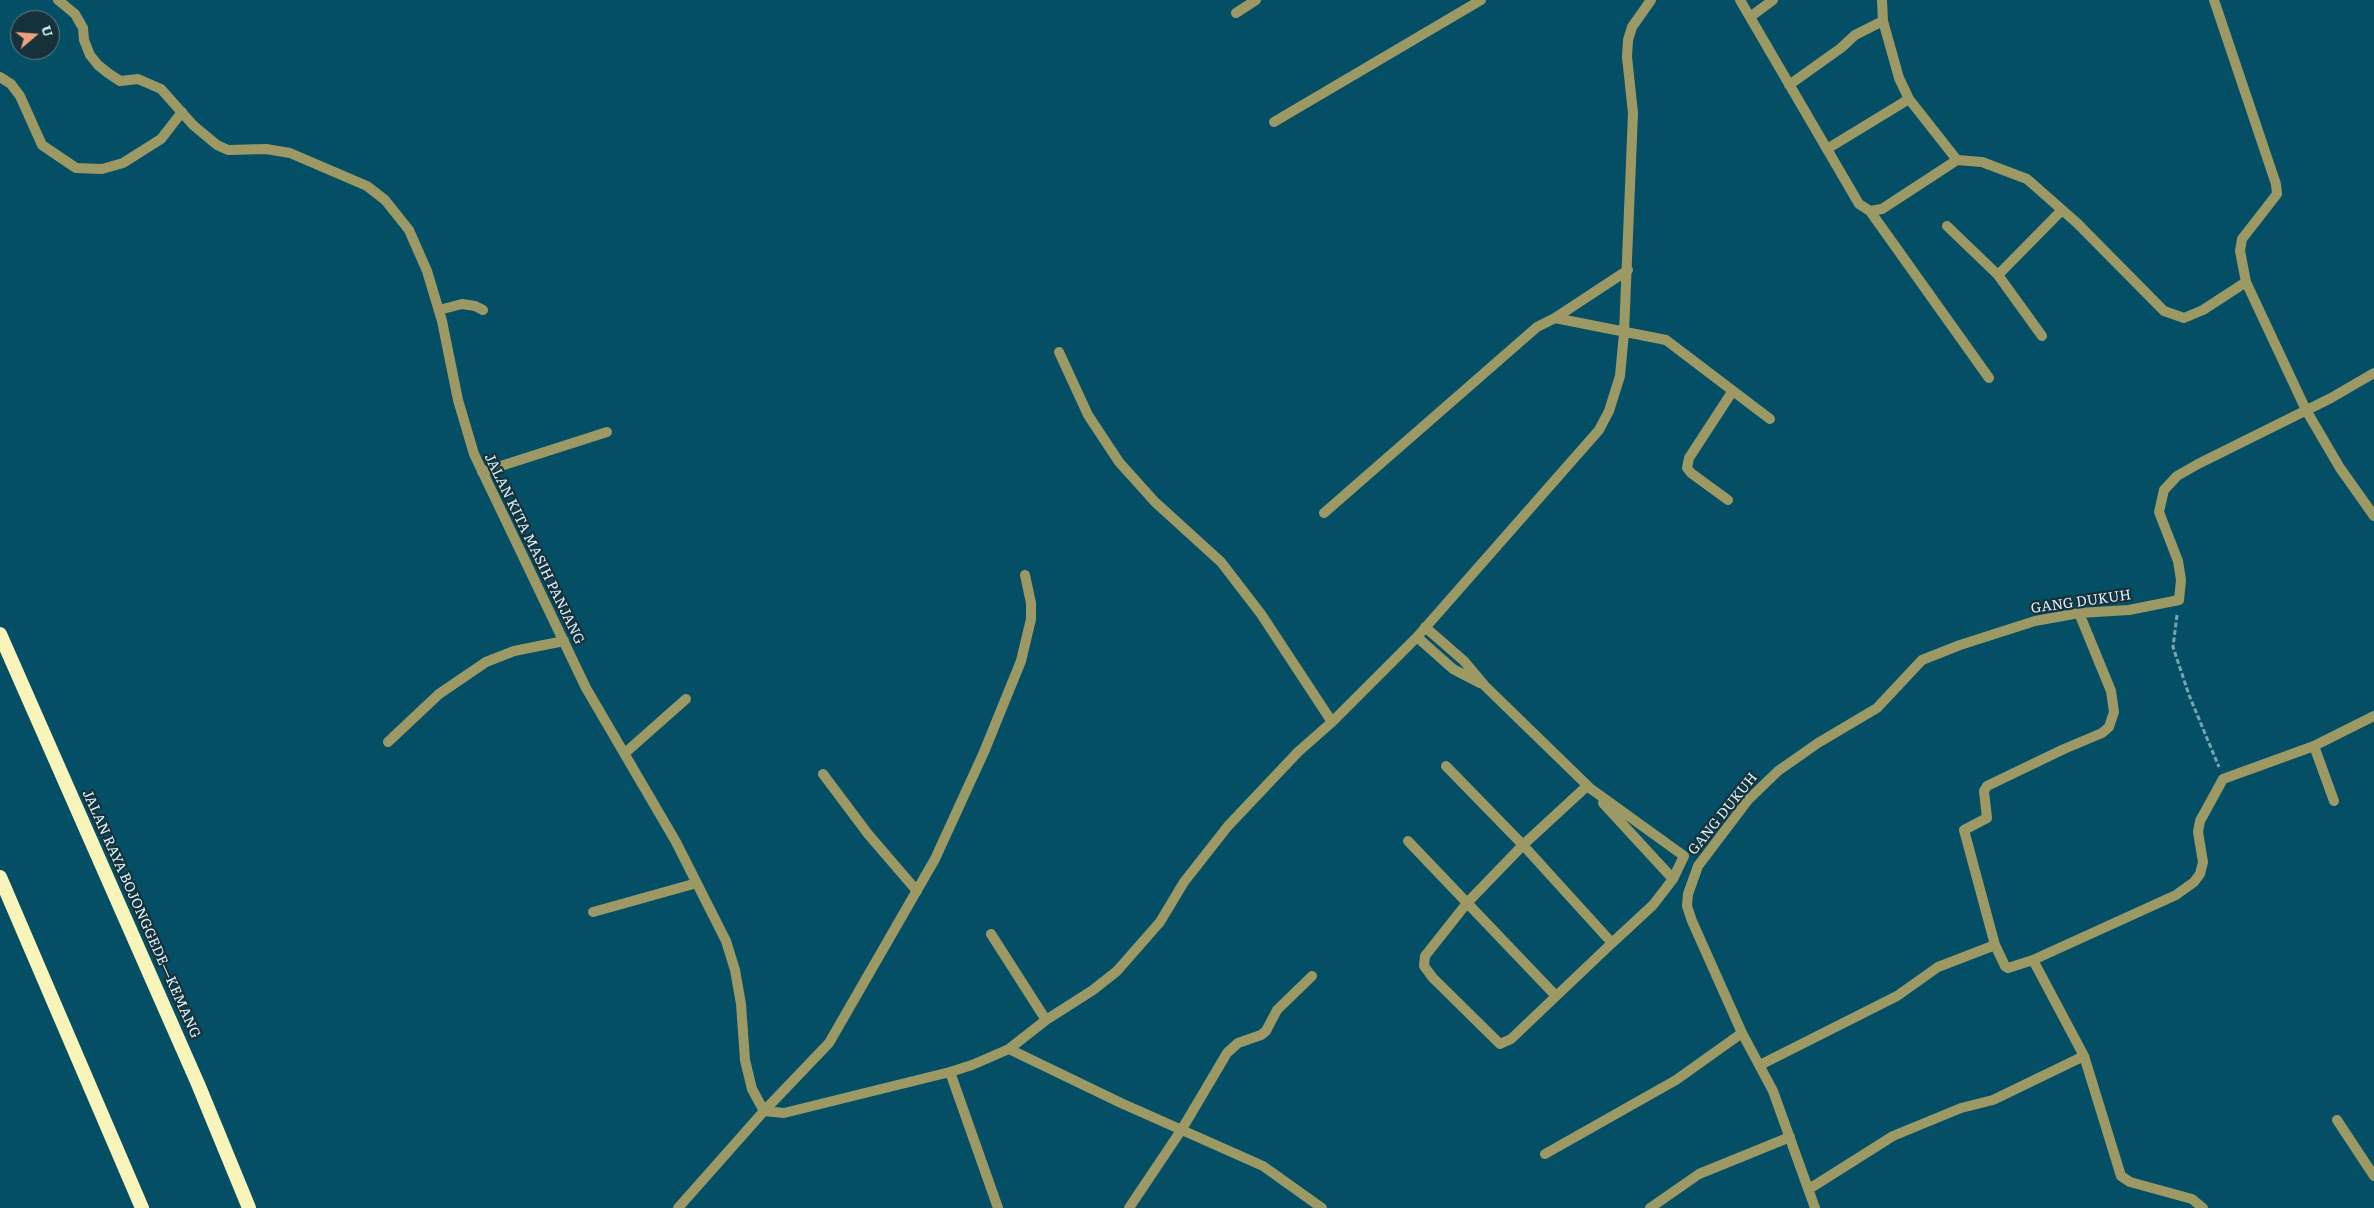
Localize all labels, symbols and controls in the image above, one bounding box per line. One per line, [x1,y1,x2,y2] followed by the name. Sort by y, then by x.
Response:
[10,10,60,60] north arrow
[37,22,60,39] text: U
[480,451,588,647] street label: JALAN KITA MASIH PANJANG
[2030,587,2132,617] street label: GANG DUKUH
[1685,769,1761,859] street label: GANG DUKUH
[78,787,204,1041] street label: JALAN RAYA BOJONGGEDE—KEMANG

